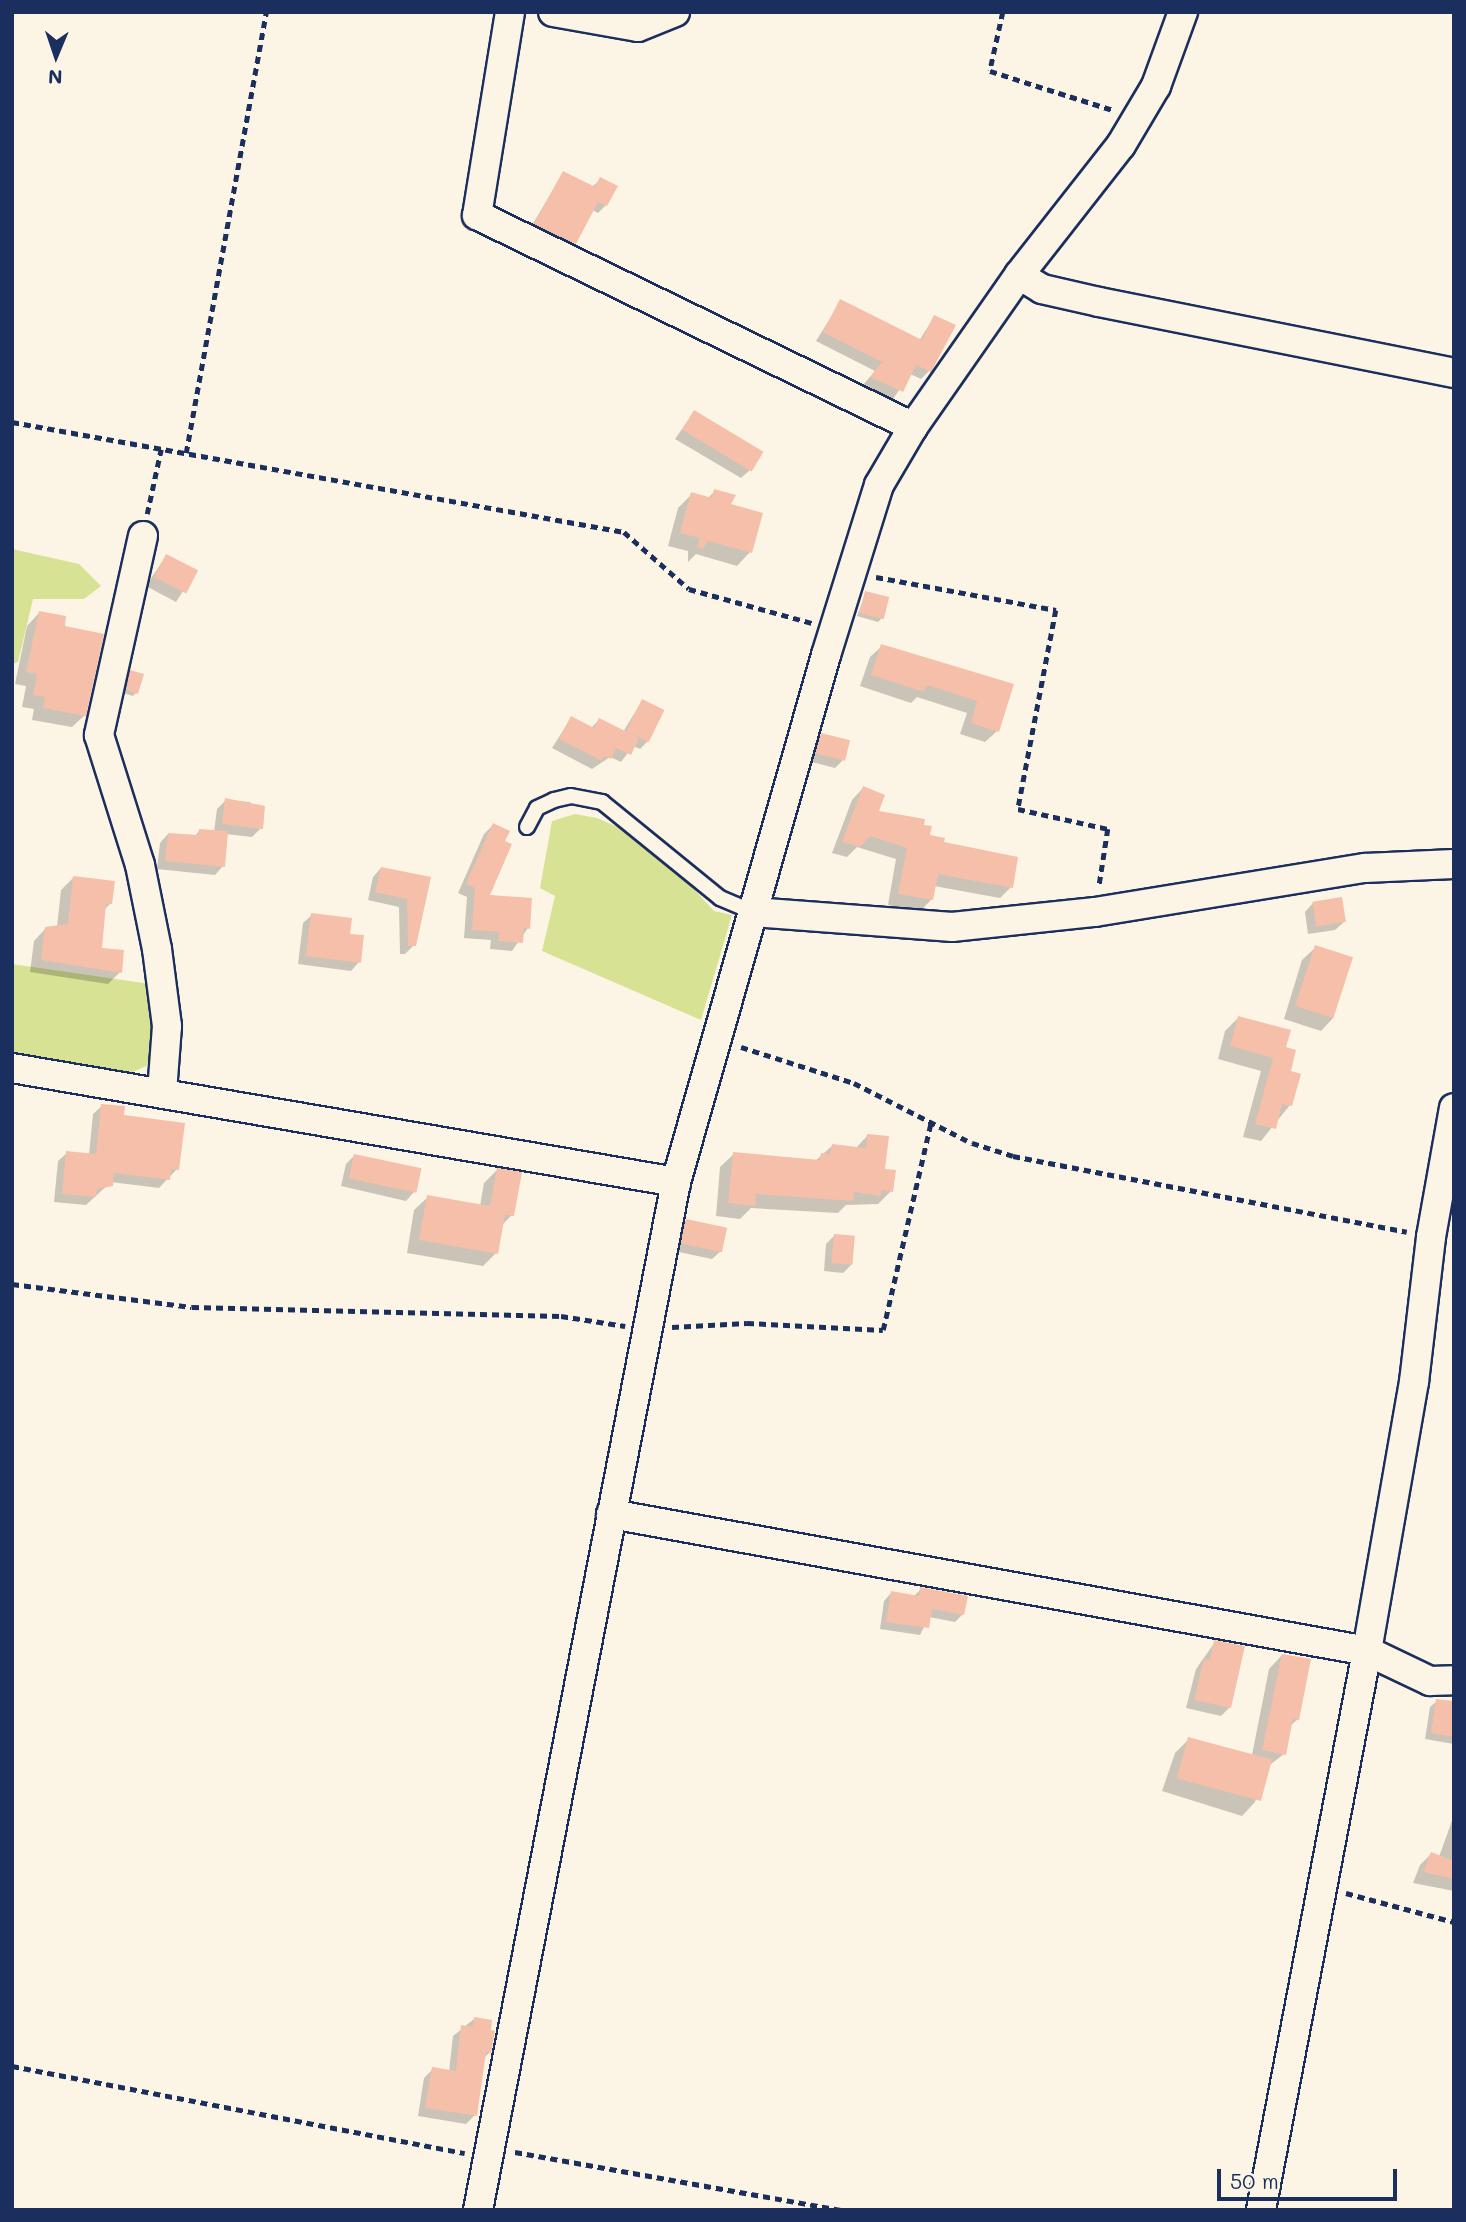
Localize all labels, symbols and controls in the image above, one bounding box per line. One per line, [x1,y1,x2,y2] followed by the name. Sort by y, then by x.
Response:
[21,21,91,91] north arrow
[48,65,63,90] text: N
[1221,2156,1401,2200] scale bar
[1230,2167,1279,2194] text: 50 m

